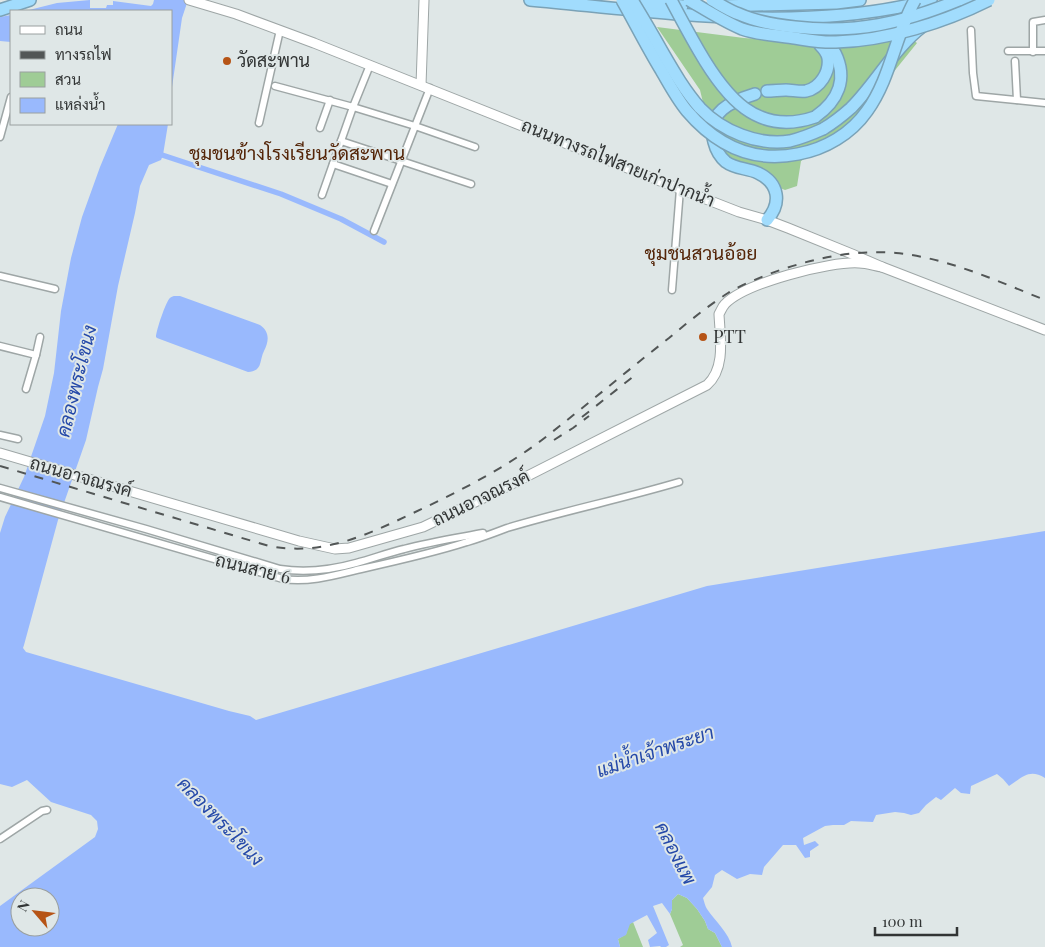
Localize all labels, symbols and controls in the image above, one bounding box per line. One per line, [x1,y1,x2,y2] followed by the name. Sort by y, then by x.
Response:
[10,10,172,125] legend
[55,19,83,39] text: ถนน
[55,44,112,64] text: ทางรถไฟ
[237,48,310,72] place label: วัดสะพาน
[221,55,233,67] marker: วัดสะพาน
[55,69,81,89] text: สวน
[55,92,106,114] text: แหล่งน้ำ
[518,109,720,212] street label: ถนนทางรถไฟสายเก่าปากน้ำ
[189,139,405,166] district label: ชุมชนข้างโรงเรียนวัดสะพาน
[645,239,757,266] district label: ชุมชนสวนอ้อย
[49,322,102,439] water label: คลองพระโขนง
[713,324,746,348] place label: PTT
[697,331,709,343] marker: PTT
[27,450,135,502] street label: ถนนอาจณรงค์
[428,463,533,531] street label: ถนนอาจณรงค์
[213,547,293,589] street label: ถนนสาย 6
[592,717,717,782] water label: แม่น้ำเจ้าพระยา
[173,770,271,871] water label: คลองพระโขนง
[650,817,704,889] water label: คลองแพ
[10,887,60,937] north arrow
[12,897,34,915] text: N
[875,904,958,936] scale bar
[882,911,923,931] text: 100 m

